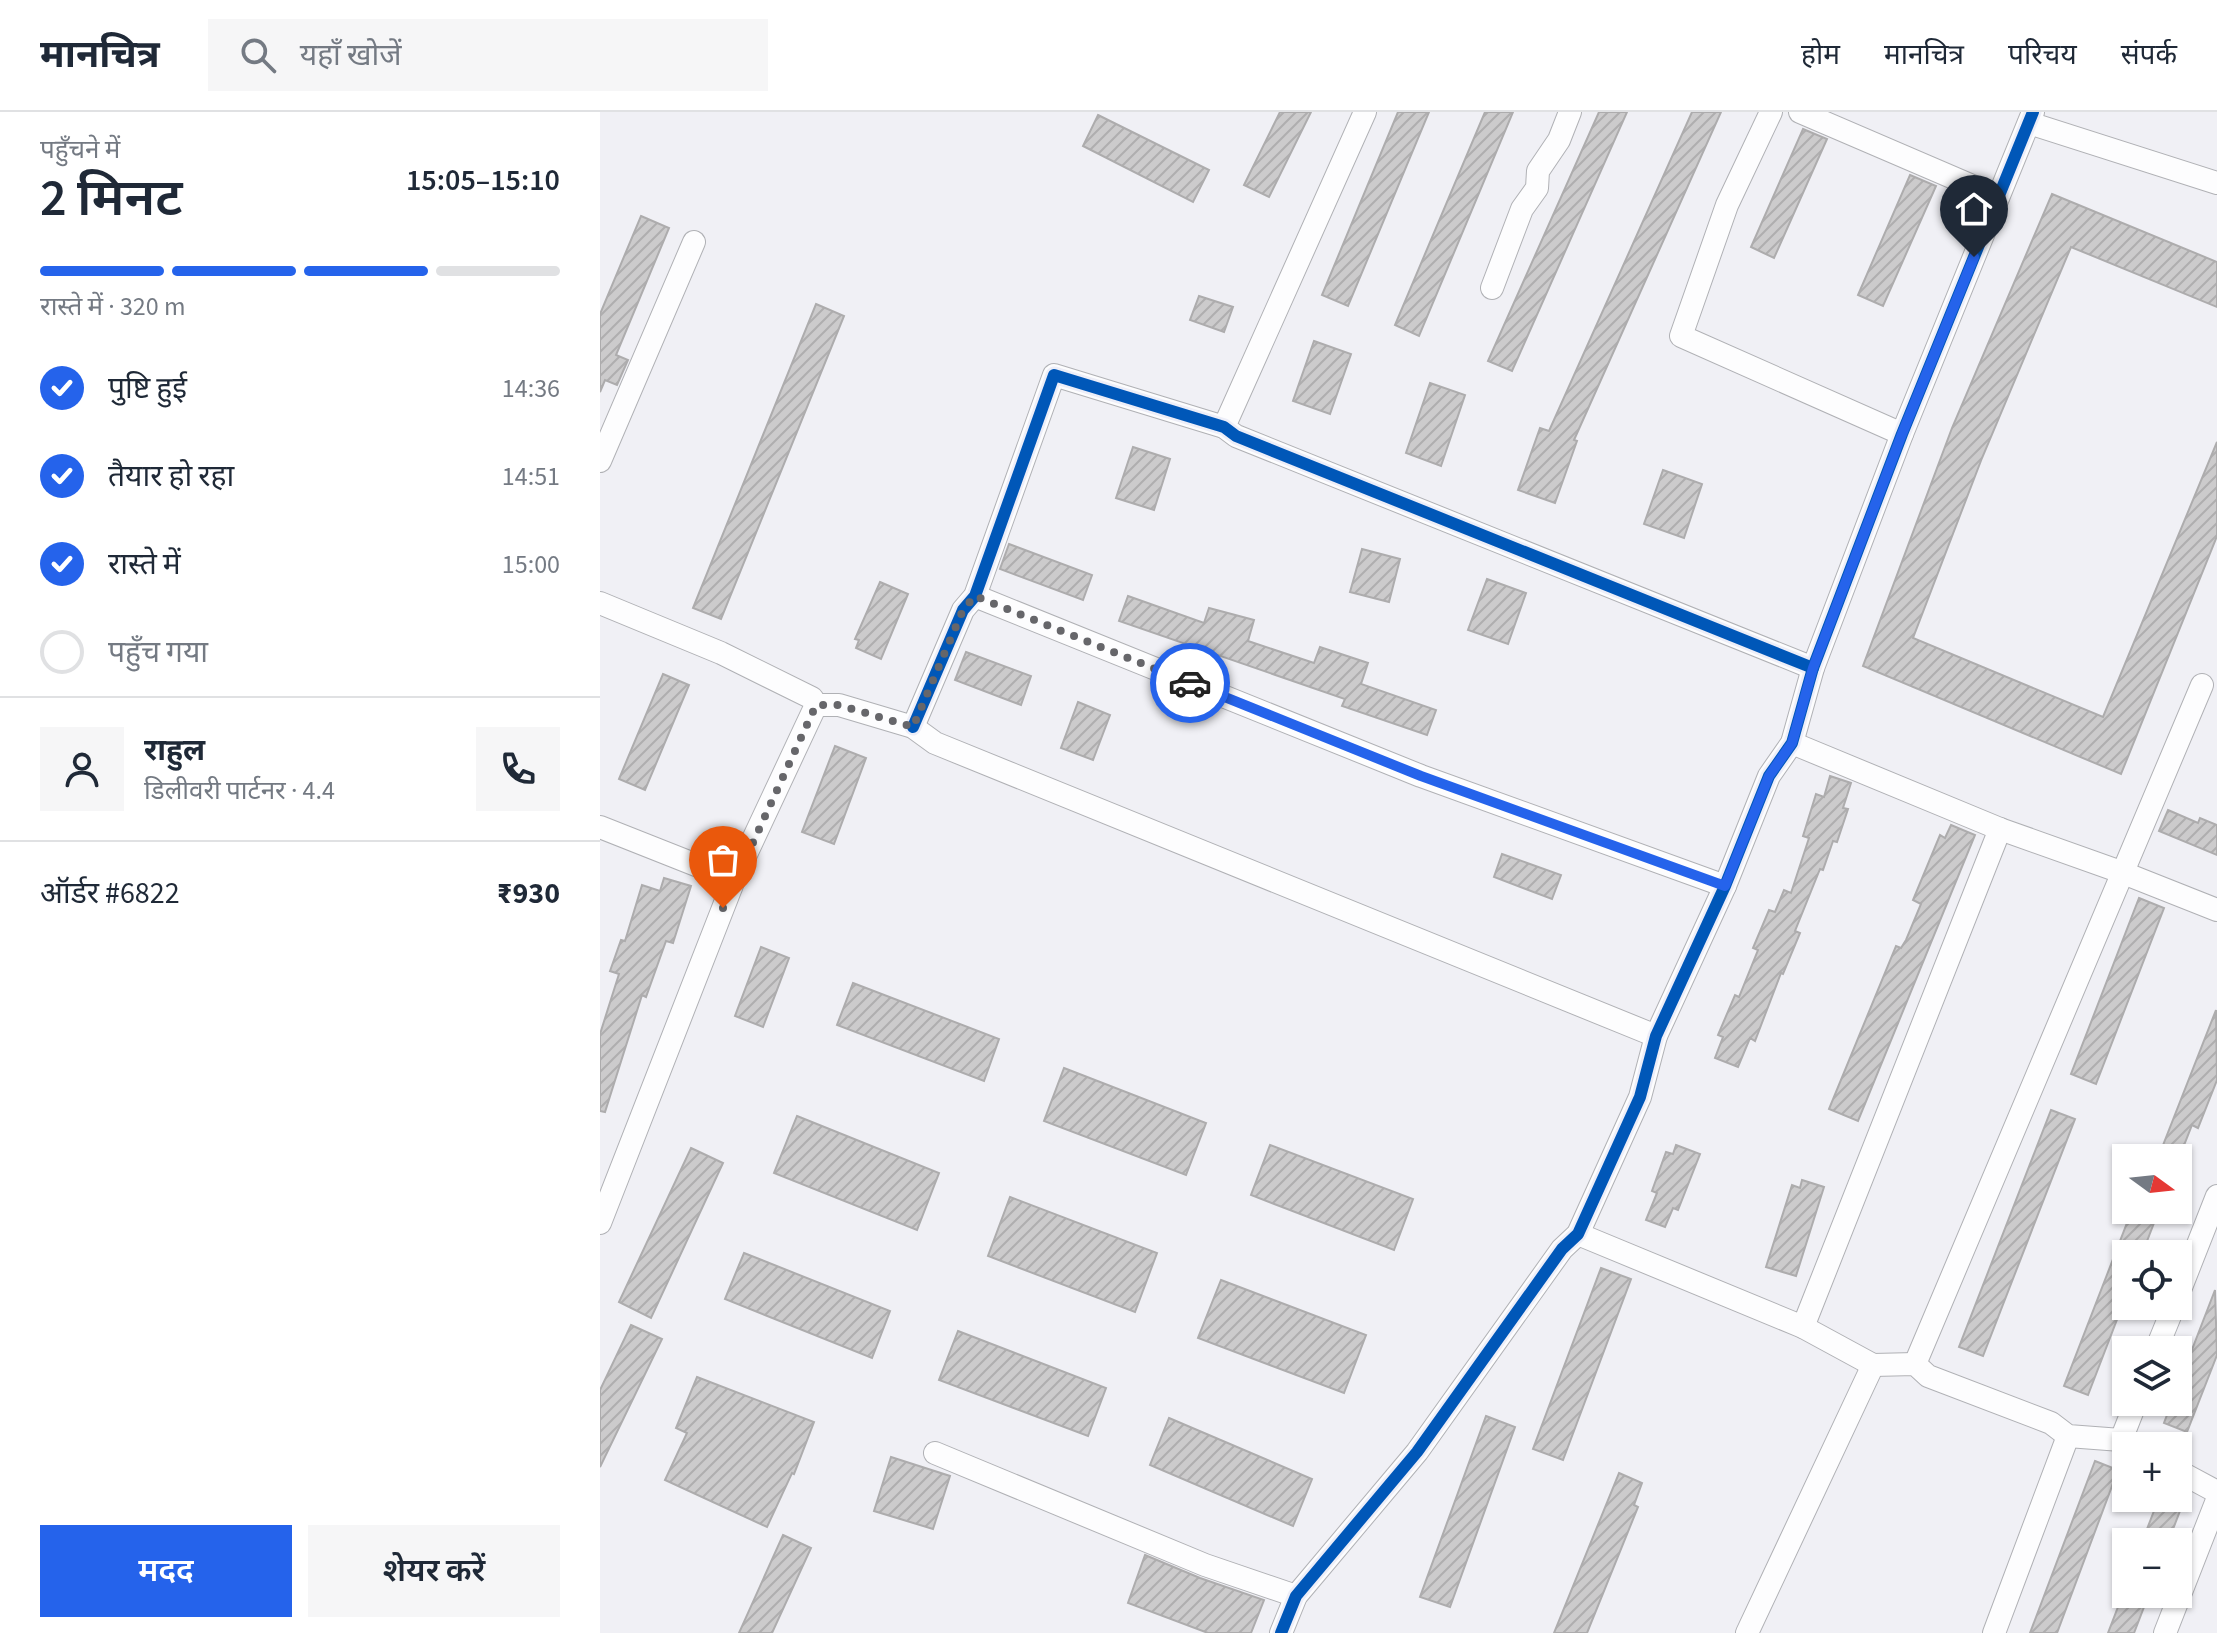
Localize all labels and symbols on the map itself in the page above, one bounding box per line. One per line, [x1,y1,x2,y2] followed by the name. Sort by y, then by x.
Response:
[1940,175,2008,257] pin
[1150,643,1230,723] courier
[689,826,757,908] pin
[2112,1144,2192,1224] north arrow

